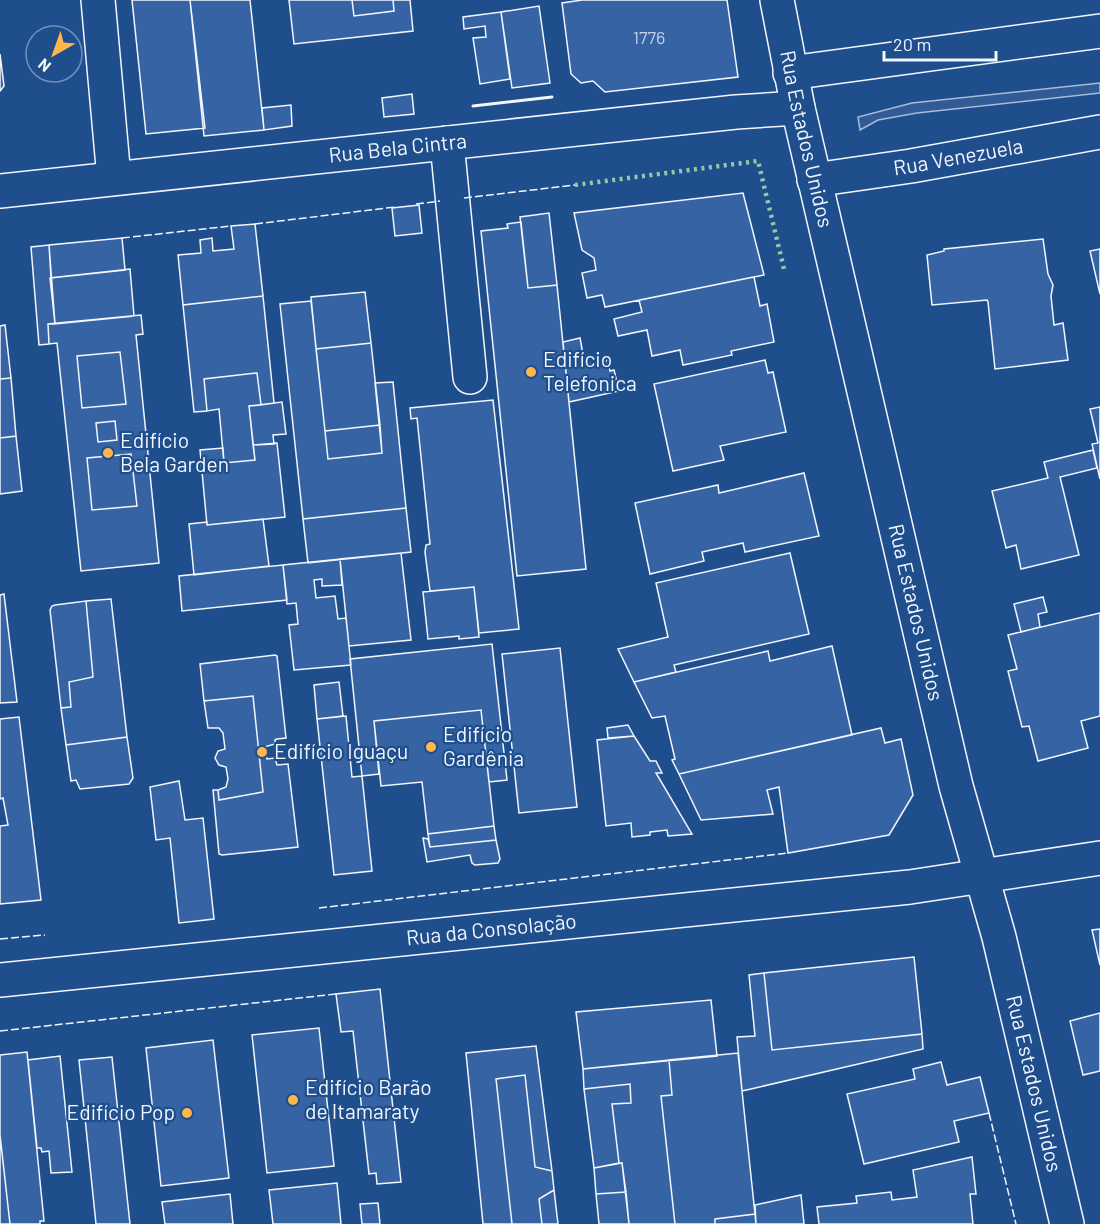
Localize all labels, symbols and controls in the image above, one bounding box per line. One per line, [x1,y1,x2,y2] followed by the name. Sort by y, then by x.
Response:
[24,24,84,84] north arrow
[884,24,996,62] scale bar
[633,26,665,48] house number: 1776
[893,33,931,55] text: 20 m
[776,48,839,230] street label: Rua Estados Unidos
[34,55,54,77] text: N
[327,127,468,167] street label: Rua Bela Cintra
[891,132,1025,179] street label: Rua Venezuela
[543,346,637,395] place label: Edifício Telefonica
[524,365,538,379] marker: Edifício Telefonica
[120,427,229,476] place label: Edifício Bela Garden
[101,446,115,460] marker: Edifício Bela Garden
[884,521,950,703] street label: Rua Estados Unidos
[443,721,524,770] place label: Edifício Gardênia
[274,738,408,763] place label: Edifício Iguaçu
[424,740,438,754] marker: Edifício Gardênia
[255,745,269,759] marker: Edifício Iguaçu
[405,907,578,949] street label: Rua da Consolação
[1002,993,1068,1174] street label: Rua Estados Unidos
[305,1074,432,1123] place label: Edifício Barão de Itamaraty
[286,1093,300,1107] marker: Edifício Barão de Itamaraty
[67,1099,175,1124] place label: Edifício Pop
[180,1106,194,1120] marker: Edifício Pop

